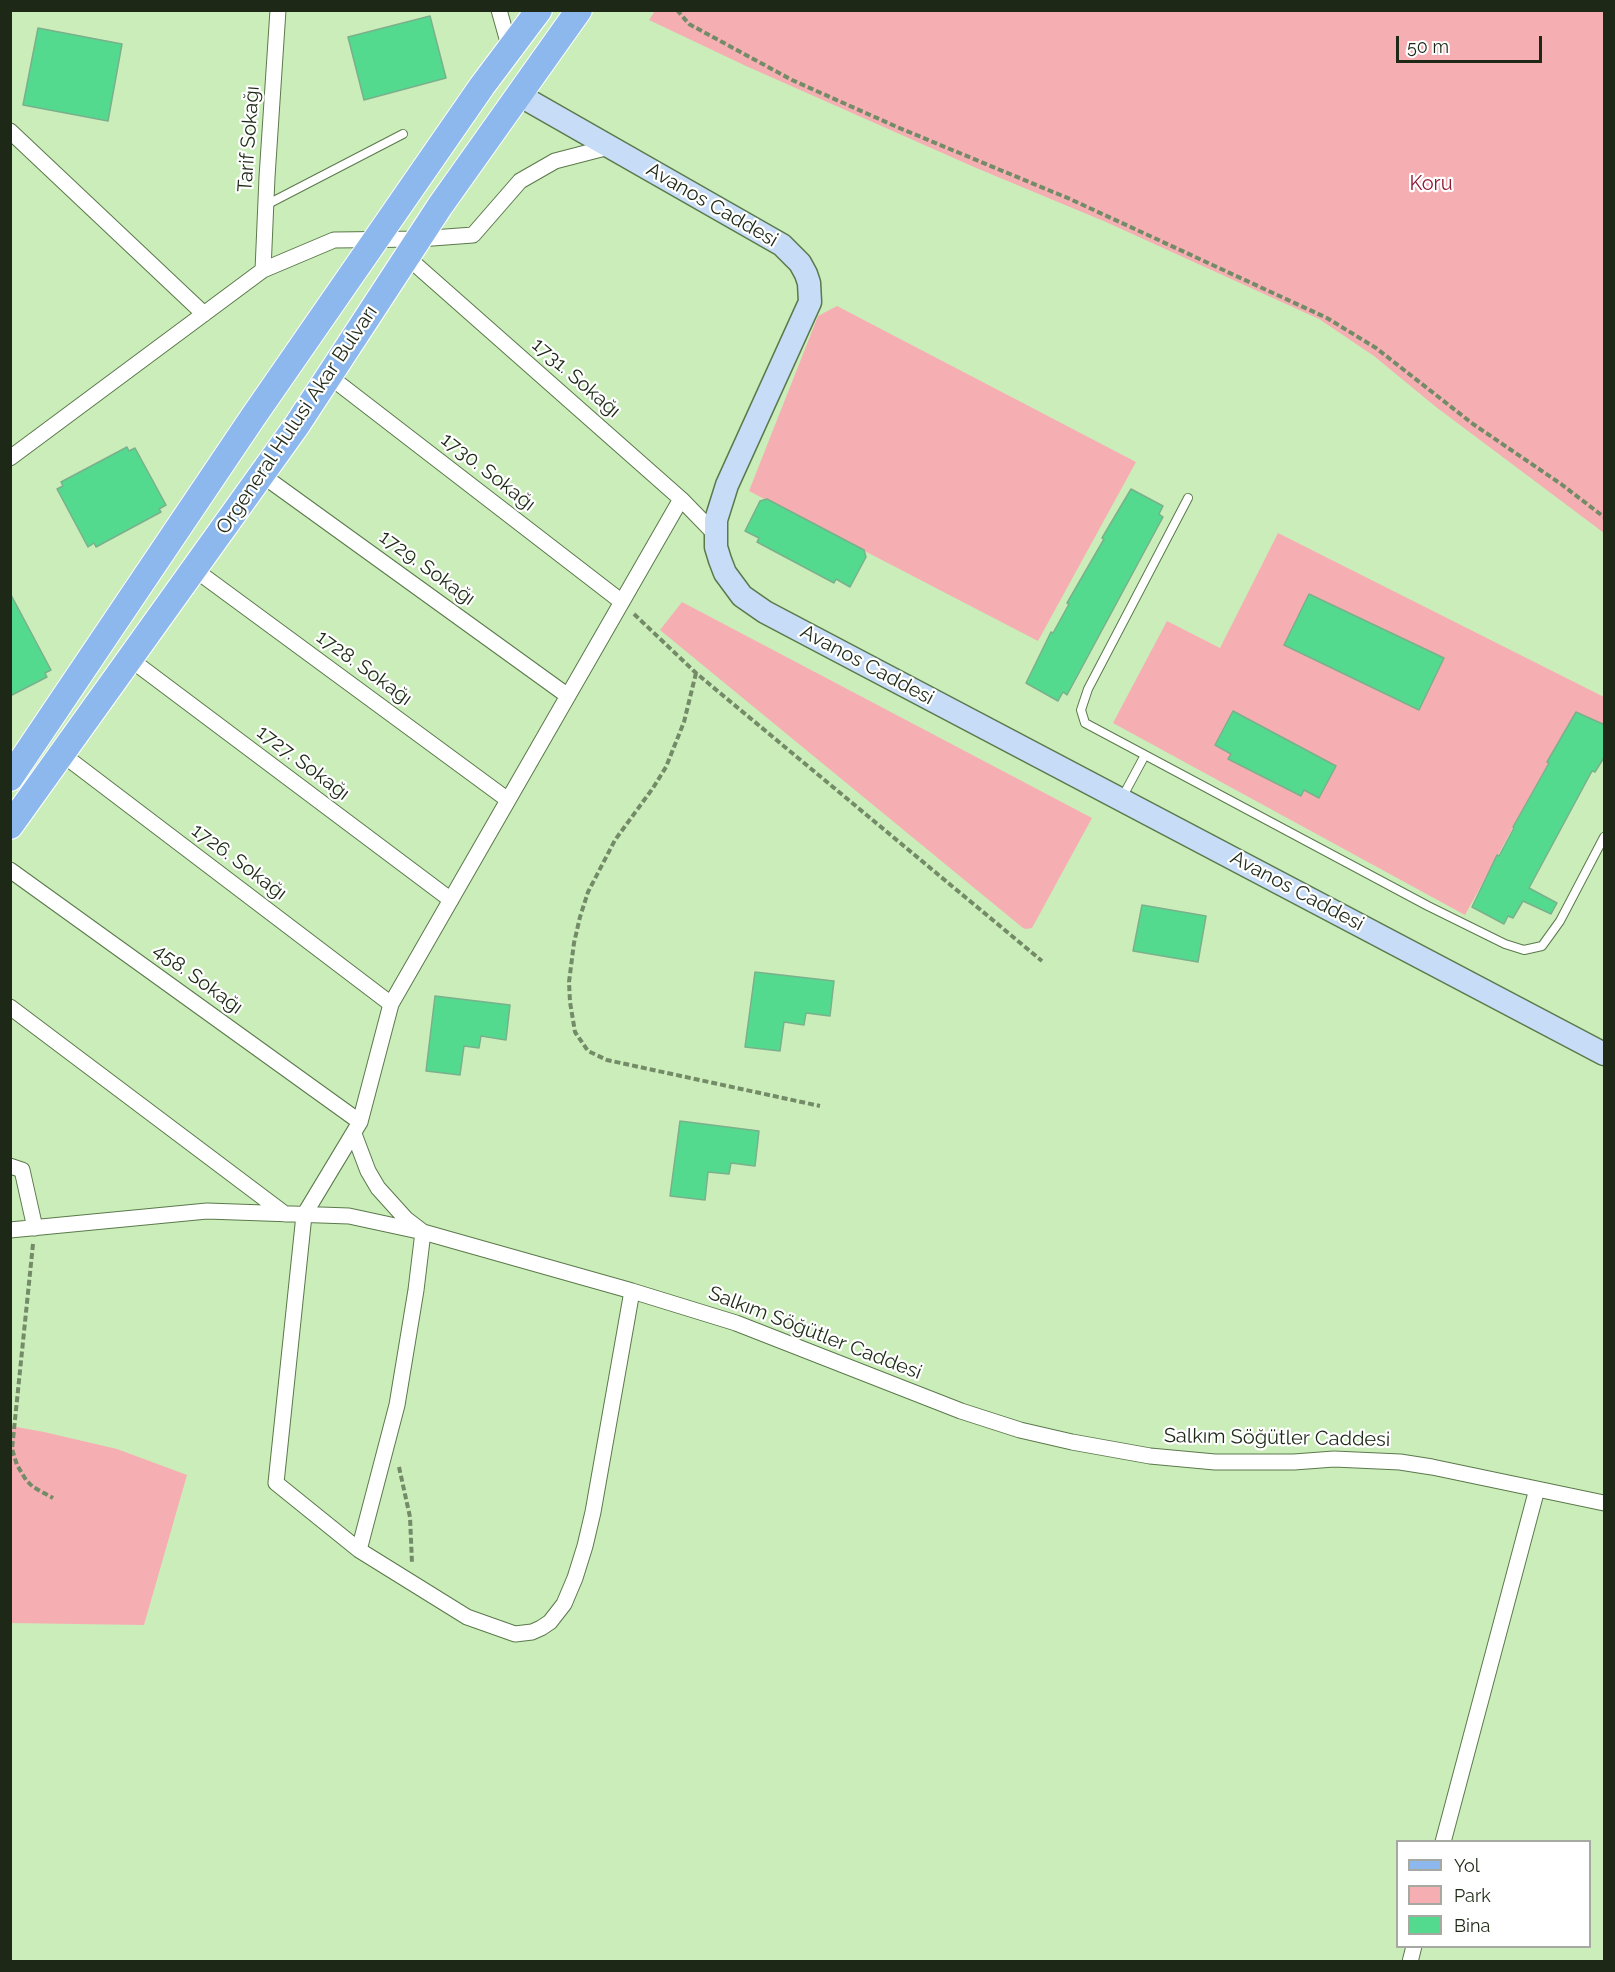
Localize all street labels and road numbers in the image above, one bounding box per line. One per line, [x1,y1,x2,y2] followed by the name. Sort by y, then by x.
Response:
[233,85,265,193] street label: Tarif Sokağı
[642,158,782,252] street label: Avanos Caddesi
[211,301,383,539] street label: Orgeneral Hulusi Akar Bulvarı
[527,333,625,423] street label: 1731. Sokağı
[436,428,540,516] street label: 1730. Sokağı
[374,525,480,611] street label: 1729. Sokağı
[796,620,938,710] street label: Avanos Caddesi
[311,625,417,711] street label: 1728. Sokağı
[252,720,354,806] street label: 1727. Sokağı
[187,818,291,906] street label: 1726. Sokağı
[1226,846,1368,936] street label: Avanos Caddesi
[149,938,247,1020] street label: 458. Sokağı
[705,1281,925,1385] street label: Salkım Söğütler Caddesi
[1164,1424,1390,1452] street label: Salkım Söğütler Caddesi

